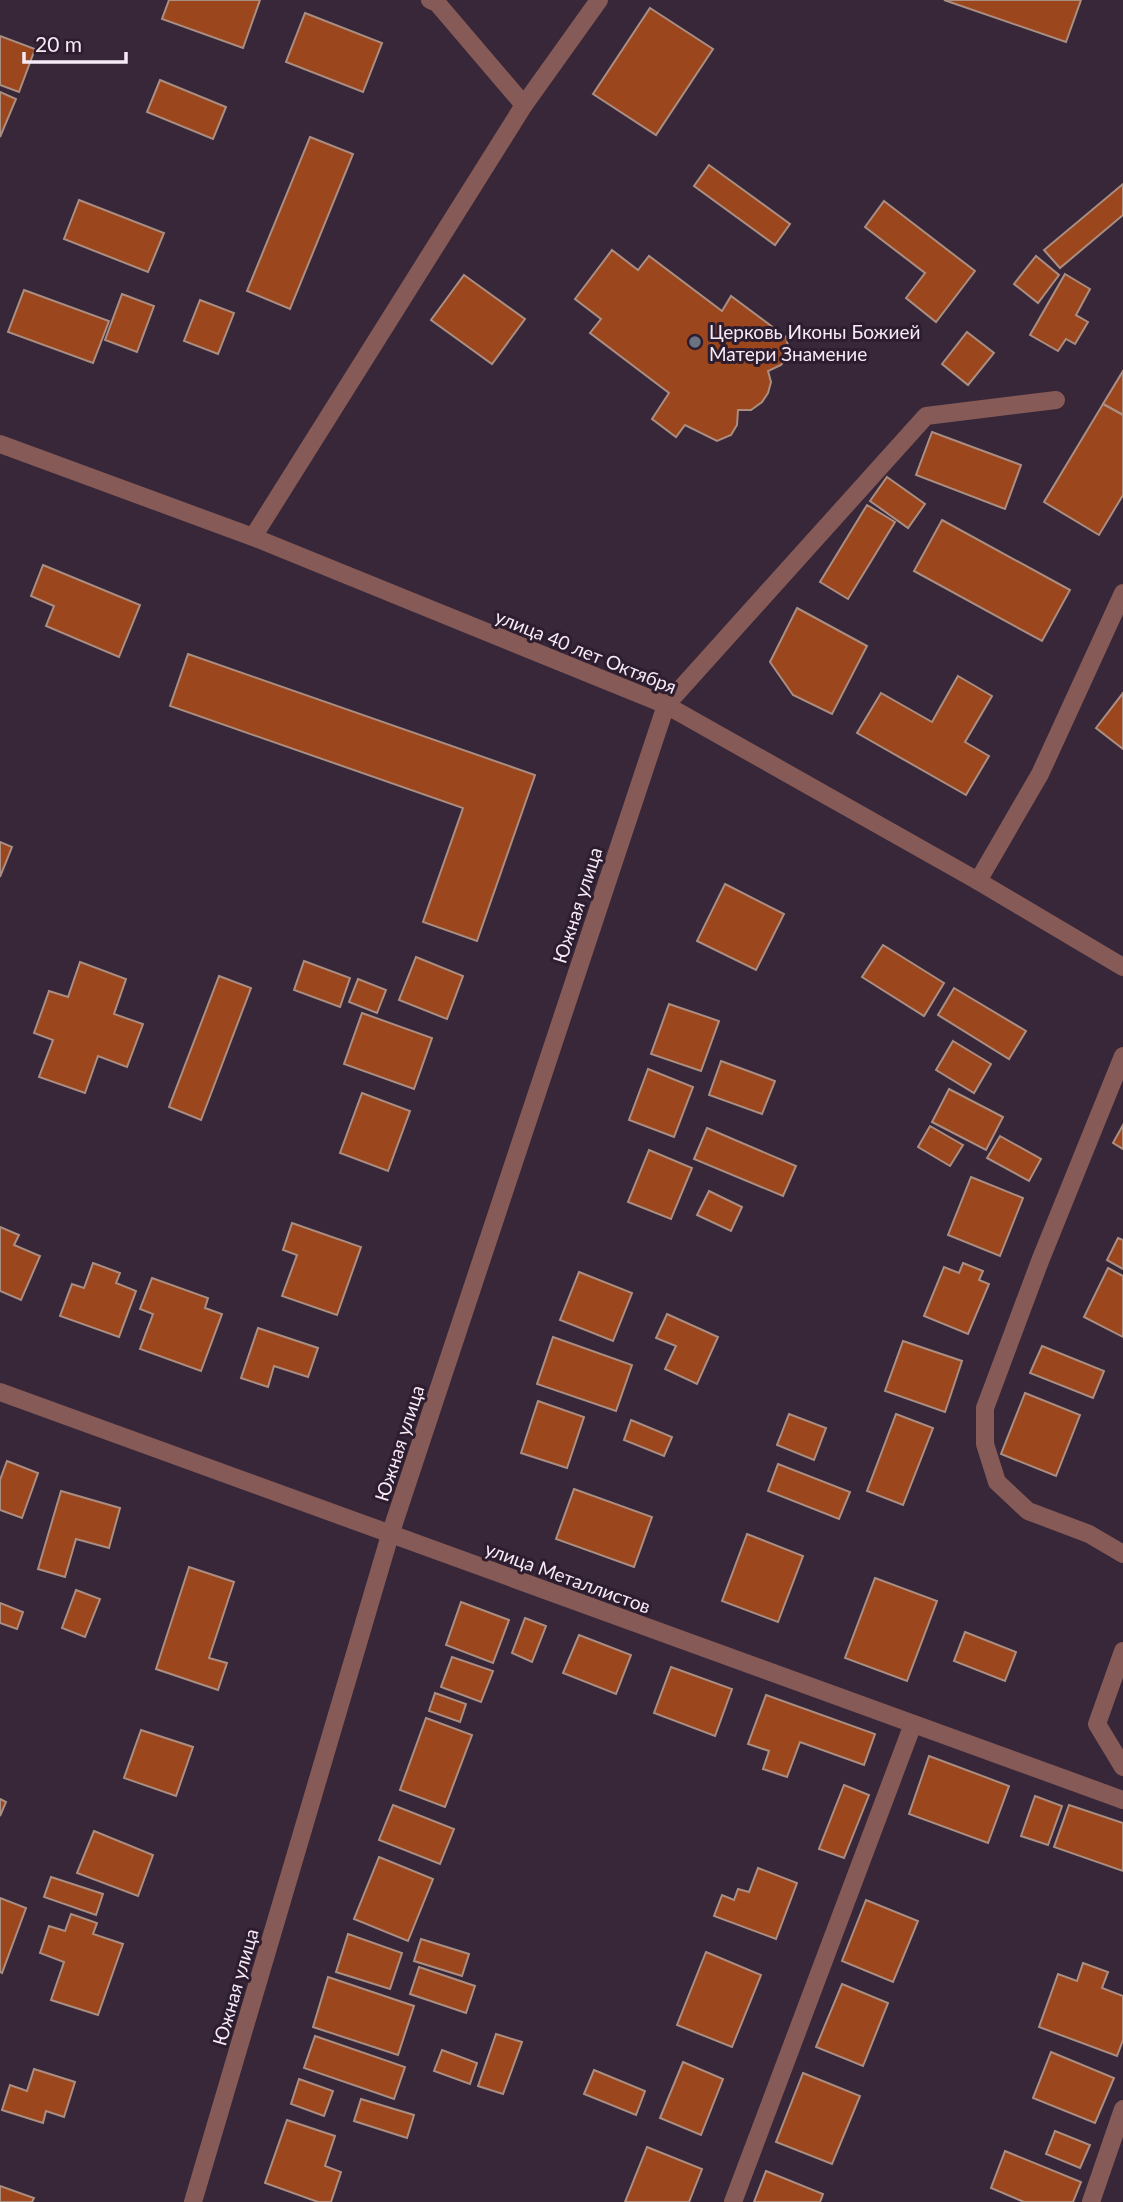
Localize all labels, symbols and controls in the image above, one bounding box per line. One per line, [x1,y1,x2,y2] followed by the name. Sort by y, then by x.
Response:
[24,21,126,65] scale bar
[35,31,82,56] text: 20 m
[709,320,920,365] place label: Церковь Иконы Божией Матери Знамение
[687,334,703,350] marker: Церковь Иконы Божией Матери Знамение
[492,604,680,698] street label: улица 40 лет Октября
[547,844,607,966] street label: Южная улица
[369,1382,429,1504] street label: Южная улица
[482,1536,654,1618] street label: улица Металлистов
[207,1926,263,2048] street label: Южная улица

